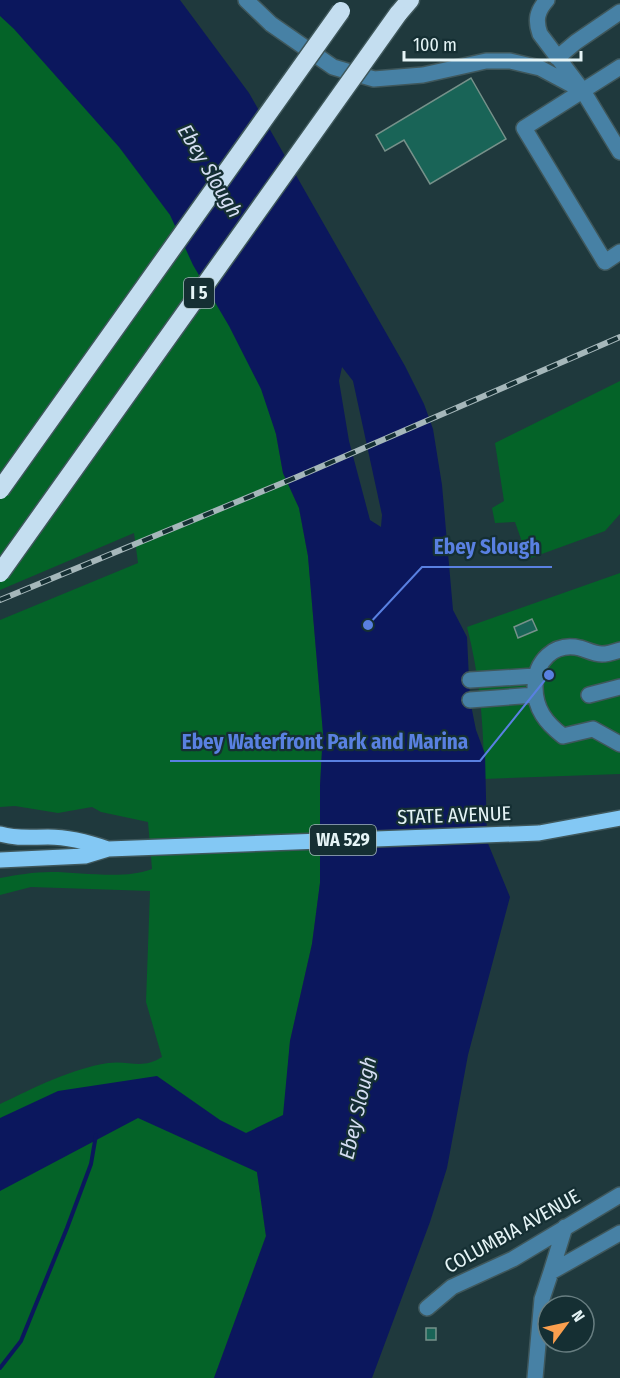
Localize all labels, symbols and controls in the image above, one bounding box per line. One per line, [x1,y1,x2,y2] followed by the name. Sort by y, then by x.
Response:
[404,24,581,62] scale bar
[413,34,457,56] text: 100 m
[172,119,248,223] water label: Ebey Slough
[184,278,214,308] road number: I 5
[422,528,552,567] callout: Ebey Slough
[434,534,540,560] text: Ebey Slough
[170,722,480,761] callout: Ebey Waterfront Park and Marina
[182,729,468,755] text: Ebey Waterfront Park and Marina
[397,801,511,829] street label: STATE AVENUE
[310,825,376,855] road number: WA 529
[334,1054,382,1162] water label: Ebey Slough
[440,1184,584,1278] street label: COLUMBIA AVENUE
[536,1294,596,1354] north arrow
[568,1307,589,1325] text: N

